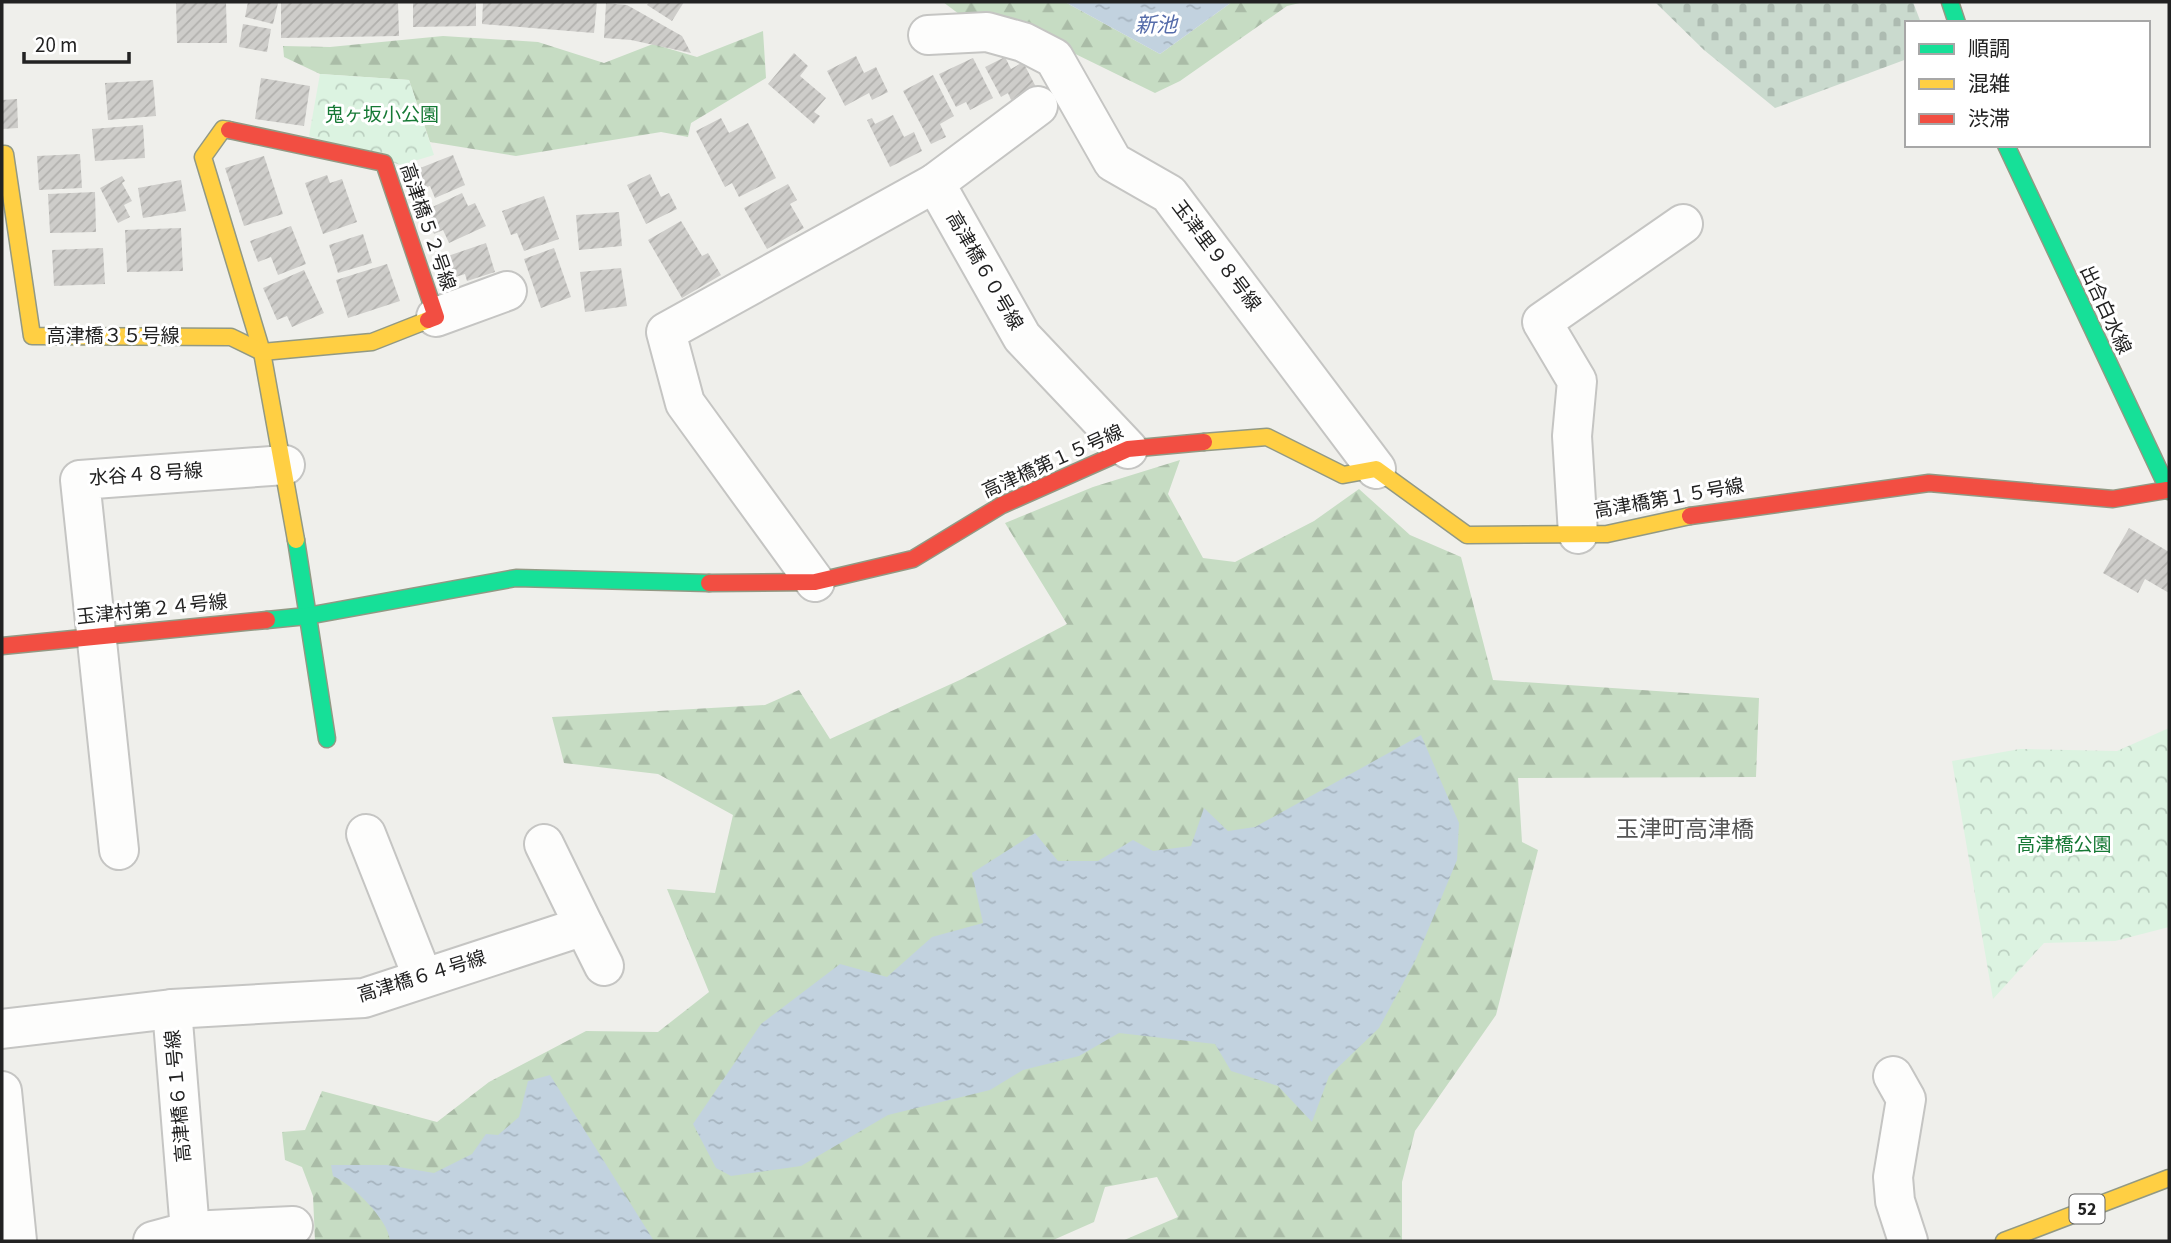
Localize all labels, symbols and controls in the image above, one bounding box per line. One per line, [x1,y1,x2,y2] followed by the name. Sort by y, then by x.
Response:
[1135,10,1179,40] water label: 新池
[24,21,130,65] scale bar
[1905,21,2150,147] legend
[35,30,77,60] text: 20 m
[1968,34,2010,64] text: 順調
[1968,69,2010,99] text: 混雑
[325,102,439,129] park label: 鬼ヶ坂小公園
[1968,104,2010,134] text: 渋滞
[393,160,461,294] street label: 高津橋５２号線
[1165,195,1267,317] street label: 玉津里９８号線
[939,207,1029,335] street label: 高津橋６０号線
[2073,261,2137,359] street label: 出合白水線
[46,323,180,350] street label: 高津橋３５号線
[978,419,1128,505] street label: 高津橋第１５号線
[88,458,204,492] street label: 水谷４８号線
[1592,473,1746,525] street label: 高津橋第１５号線
[75,589,229,631] street label: 玉津村第２４号線
[1616,813,1754,846] district label: 玉津町高津橋
[2016,832,2112,859] park label: 高津橋公園
[354,945,490,1009] street label: 高津橋６４号線
[160,1029,198,1163] street label: 高津橋６１号線
[2070,1194,2104,1224] road number: 52

